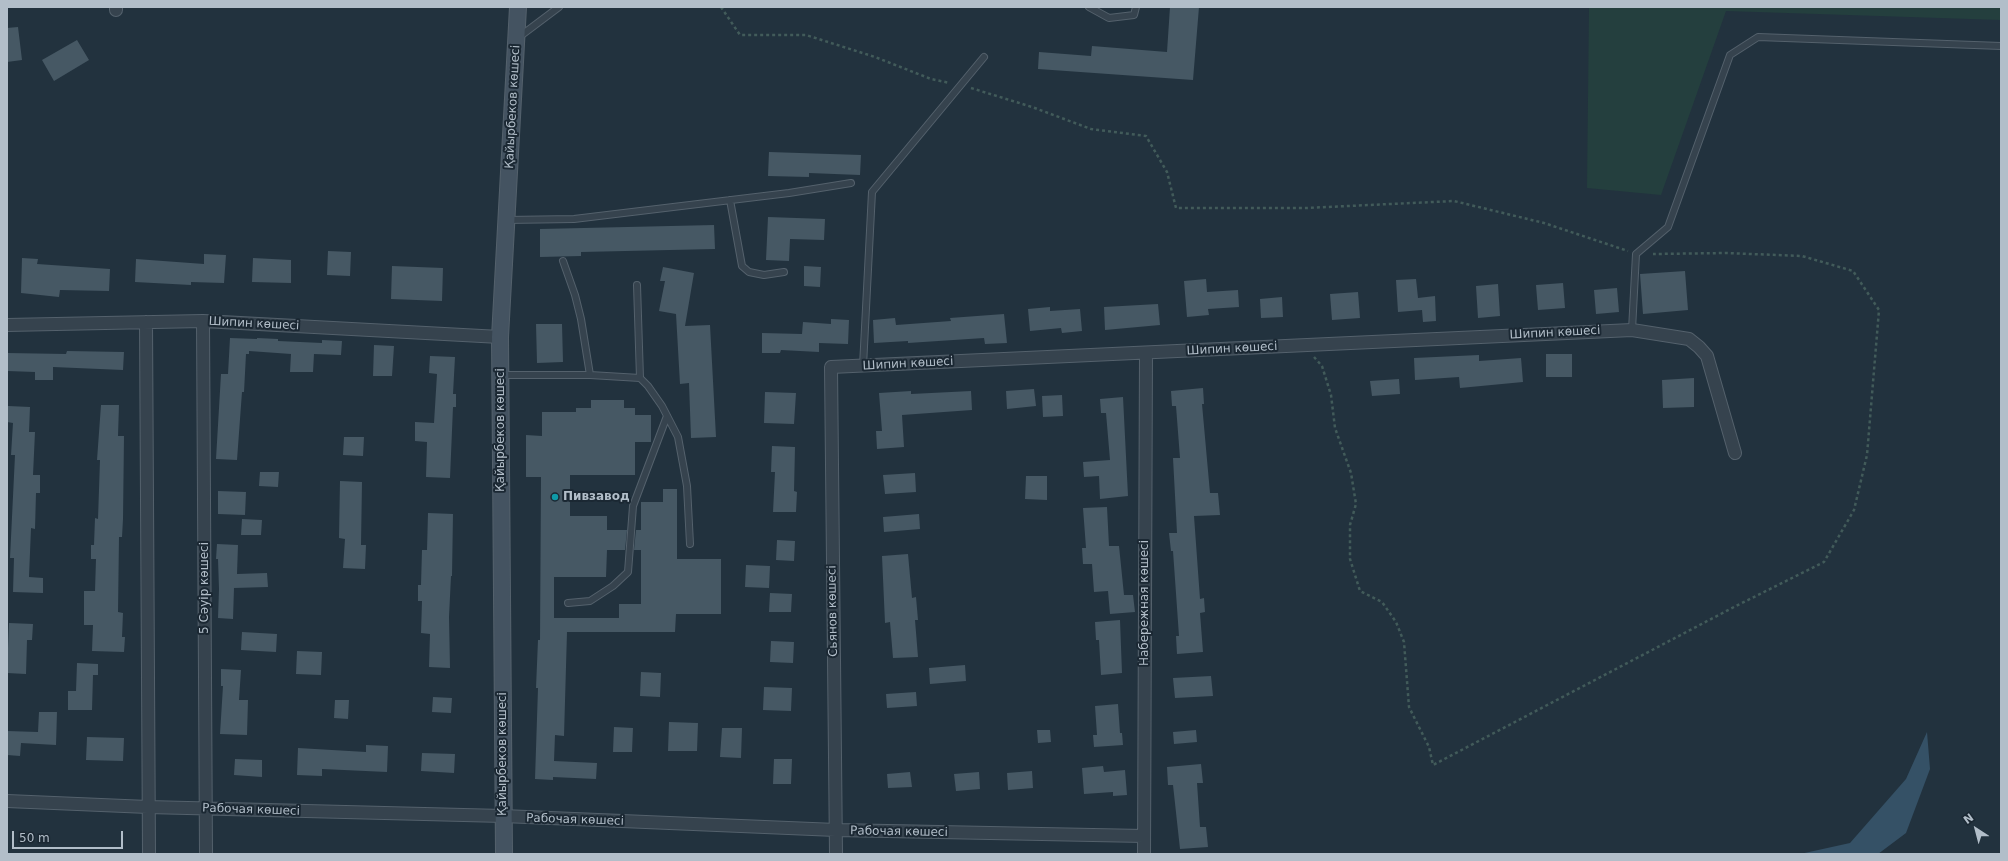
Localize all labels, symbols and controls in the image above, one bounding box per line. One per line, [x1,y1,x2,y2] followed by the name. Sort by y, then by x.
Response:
[503,45,523,169] street label: Қайырбеков көшесі
[208,314,300,334] street label: Шипин көшесі
[1509,323,1601,343] street label: Шипин көшесі
[1186,339,1278,359] street label: Шипин көшесі
[862,354,954,374] street label: Шипин көшесі
[494,368,508,492] street label: Қайырбеков көшесі
[563,490,630,504] place label: Пивзавод
[550,492,560,502] marker: Пивзавод
[1138,540,1152,666] street label: Набережная көшесі
[198,542,212,634] street label: 5 Сәуір көшесі
[825,565,841,657] street label: Сьянов көшесі
[496,692,510,816] street label: Қайырбеков көшесі
[202,801,300,819] street label: Рабочая көшесі
[1956,809,1996,849] north arrow
[526,811,624,829] street label: Рабочая көшесі
[1961,811,1976,827] text: N
[14,823,125,849] scale bar
[850,824,948,840] street label: Рабочая көшесі
[19,831,50,845] text: 50 m

